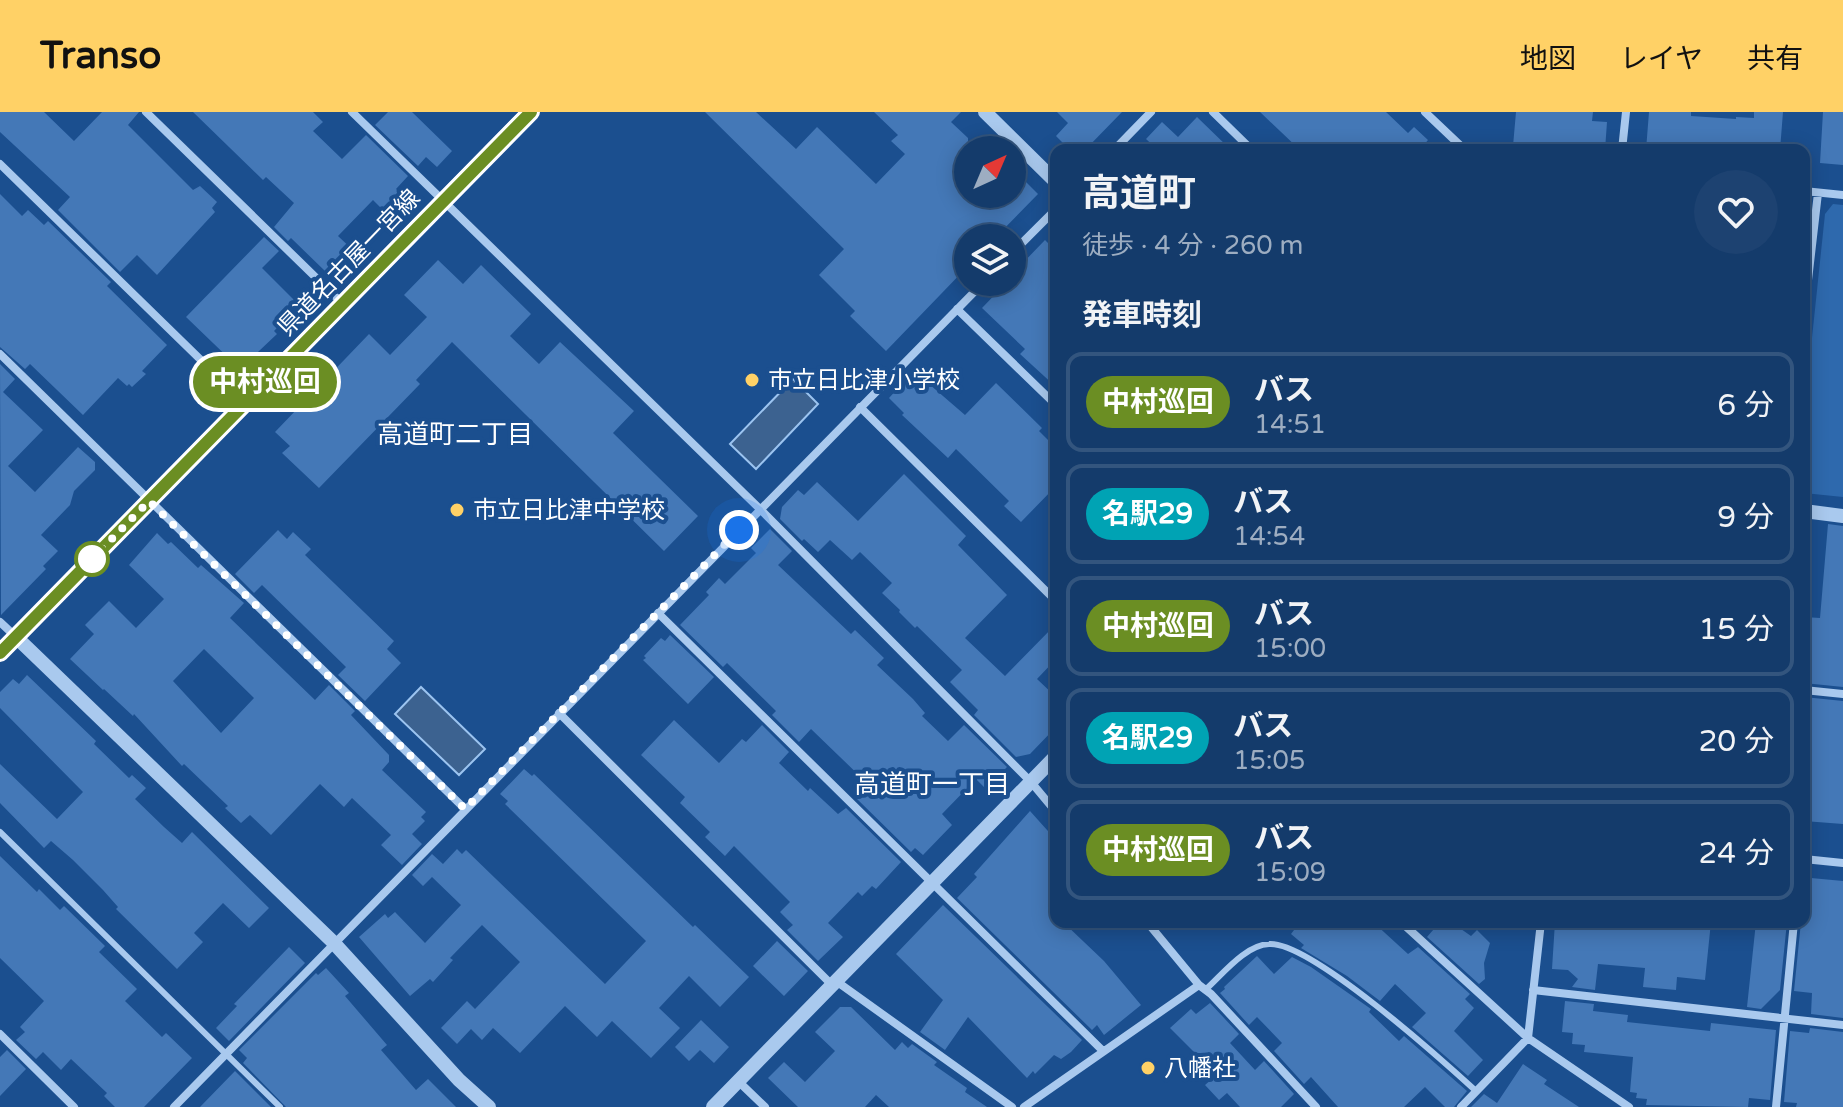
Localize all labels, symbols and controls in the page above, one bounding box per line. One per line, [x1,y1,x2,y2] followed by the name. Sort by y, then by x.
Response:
[40,33,161,79] text: Transo
[1520,42,1576,76] text: 地図
[1620,42,1703,76] text: レイヤ
[1747,42,1803,76] text: 共有
[954,136,1026,208] north arrow
[954,136,1026,296] map controls
[1694,170,1778,254] button: heart
[1082,171,1196,217] text: 高道町
[272,184,426,342] street label: 県道名古屋一宮線
[954,224,1026,296] button: layers
[1082,230,1303,261] text: 徒歩 · 4 分 · 260 m
[1082,297,1202,334] text: 発車時刻
[209,356,321,408] line badge: 中村巡回
[209,365,321,399] text: 中村巡回
[768,366,960,395] place label: 市立日比津小学校
[743,371,761,389] marker: 市立日比津小学校
[1254,372,1314,409] text: バス
[1102,385,1214,419] text: 中村巡回
[1717,387,1774,424] text: 6 分
[1254,409,1326,440] text: 14:51
[377,419,533,450] district label: 高道町二丁目
[1233,484,1293,521] text: バス
[473,496,665,525] place label: 市立日比津中学校
[1102,497,1193,531] text: 名駅29
[1717,499,1774,536] text: 9 分
[448,501,466,519] marker: 市立日比津中学校
[719,510,759,550] your location
[1233,521,1305,552] text: 14:54
[75,542,109,576] unlabelled marker
[1254,596,1314,633] text: バス
[1102,609,1214,643] text: 中村巡回
[1699,611,1774,648] text: 15 分
[1254,633,1326,664] text: 15:00
[1233,708,1293,745] text: バス
[1102,721,1193,755] text: 名駅29
[1699,723,1774,760] text: 20 分
[1233,745,1305,776] text: 15:05
[854,769,1010,800] district label: 高道町一丁目
[1254,820,1314,857] text: バス
[1102,833,1214,867] text: 中村巡回
[1699,835,1774,872] text: 24 分
[1254,857,1326,888] text: 15:09
[1164,1054,1236,1083] place label: 八幡社
[1139,1059,1157,1077] marker: 八幡社

